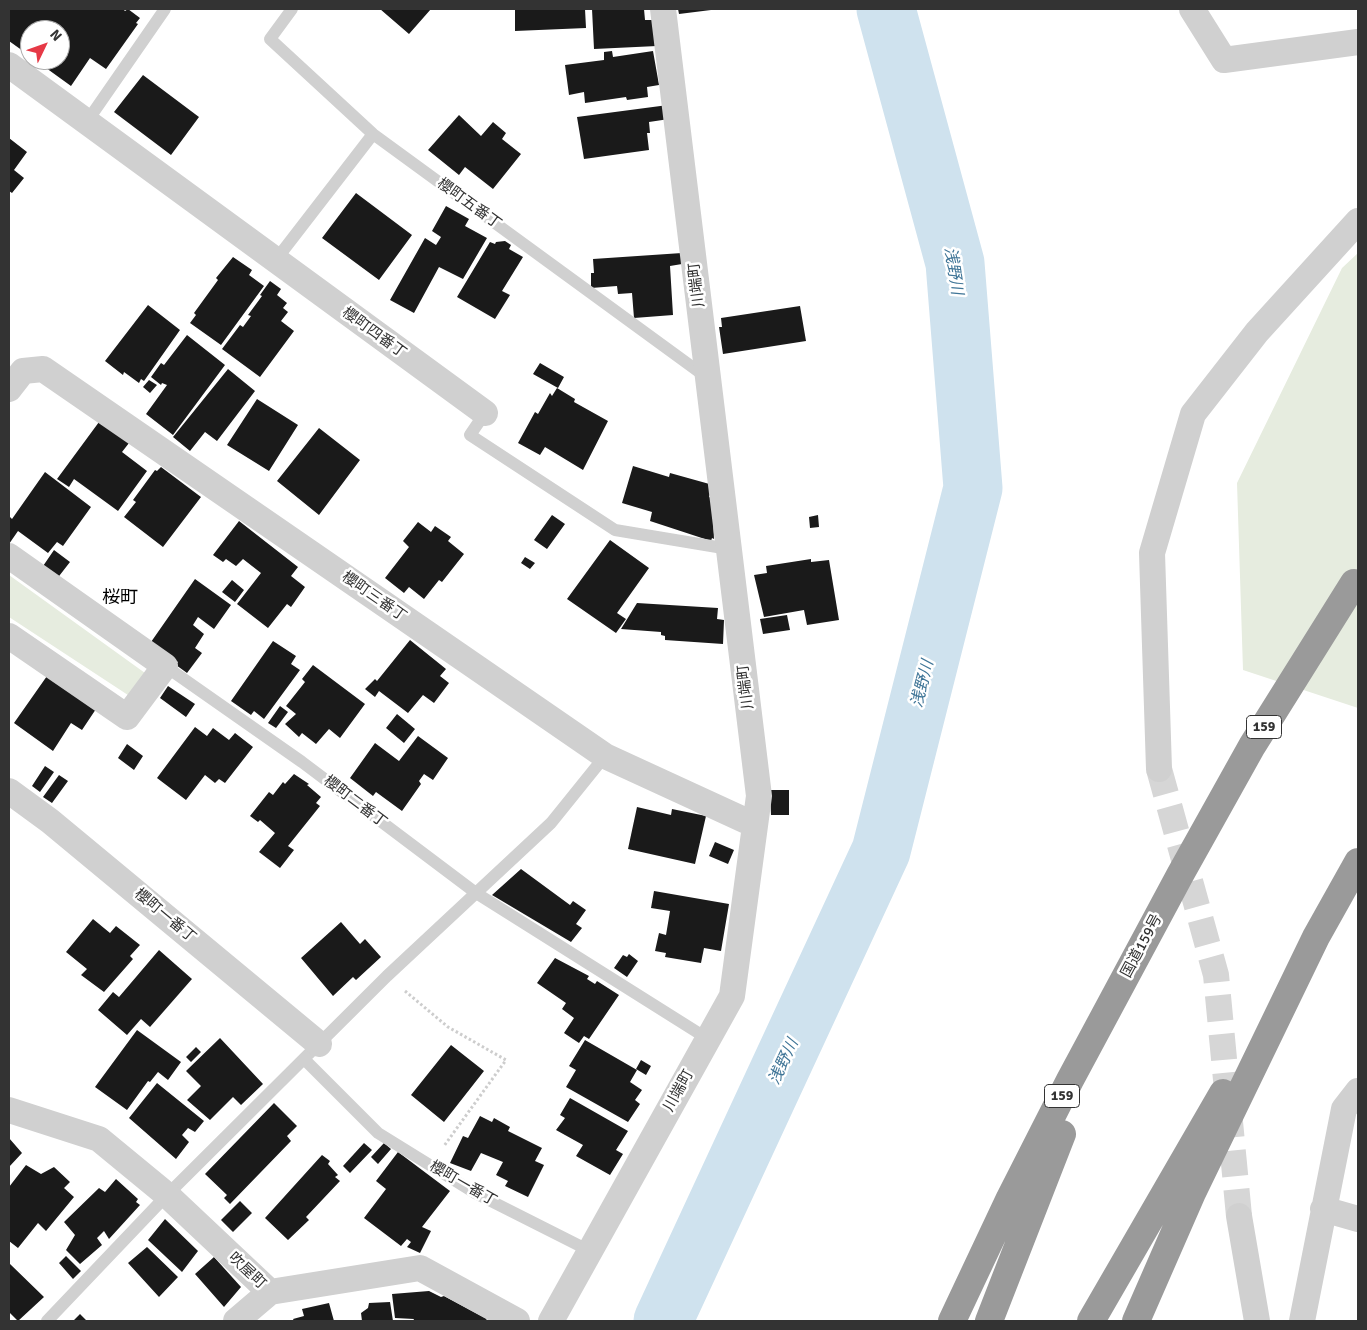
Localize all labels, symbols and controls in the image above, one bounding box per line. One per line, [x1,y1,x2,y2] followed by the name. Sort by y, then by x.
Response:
[20,20,70,70] north arrow
[46,26,65,45] text: N
[433,175,505,233] street label: 櫻町五番丁
[940,246,966,296] water label: 浅野川
[685,262,709,308] street label: 川端町
[338,304,410,362] street label: 櫻町四番丁
[338,568,410,626] street label: 櫻町三番丁
[102,587,138,609] district label: 桜町
[908,658,938,710] water label: 浅野川
[734,664,758,710] street label: 川端町
[1246,716,1282,739] road number: 159
[320,772,390,832] street label: 櫻町二番丁
[130,885,200,947] street label: 櫻町一番丁
[1118,911,1166,981] street label: 国道159号
[765,1036,803,1088] water label: 浅野川
[660,1067,698,1115] street label: 川端町
[1044,1084,1080,1108] road number: 159
[426,1157,500,1211] street label: 櫻町一番丁
[224,1249,270,1293] street label: 吹屋町

